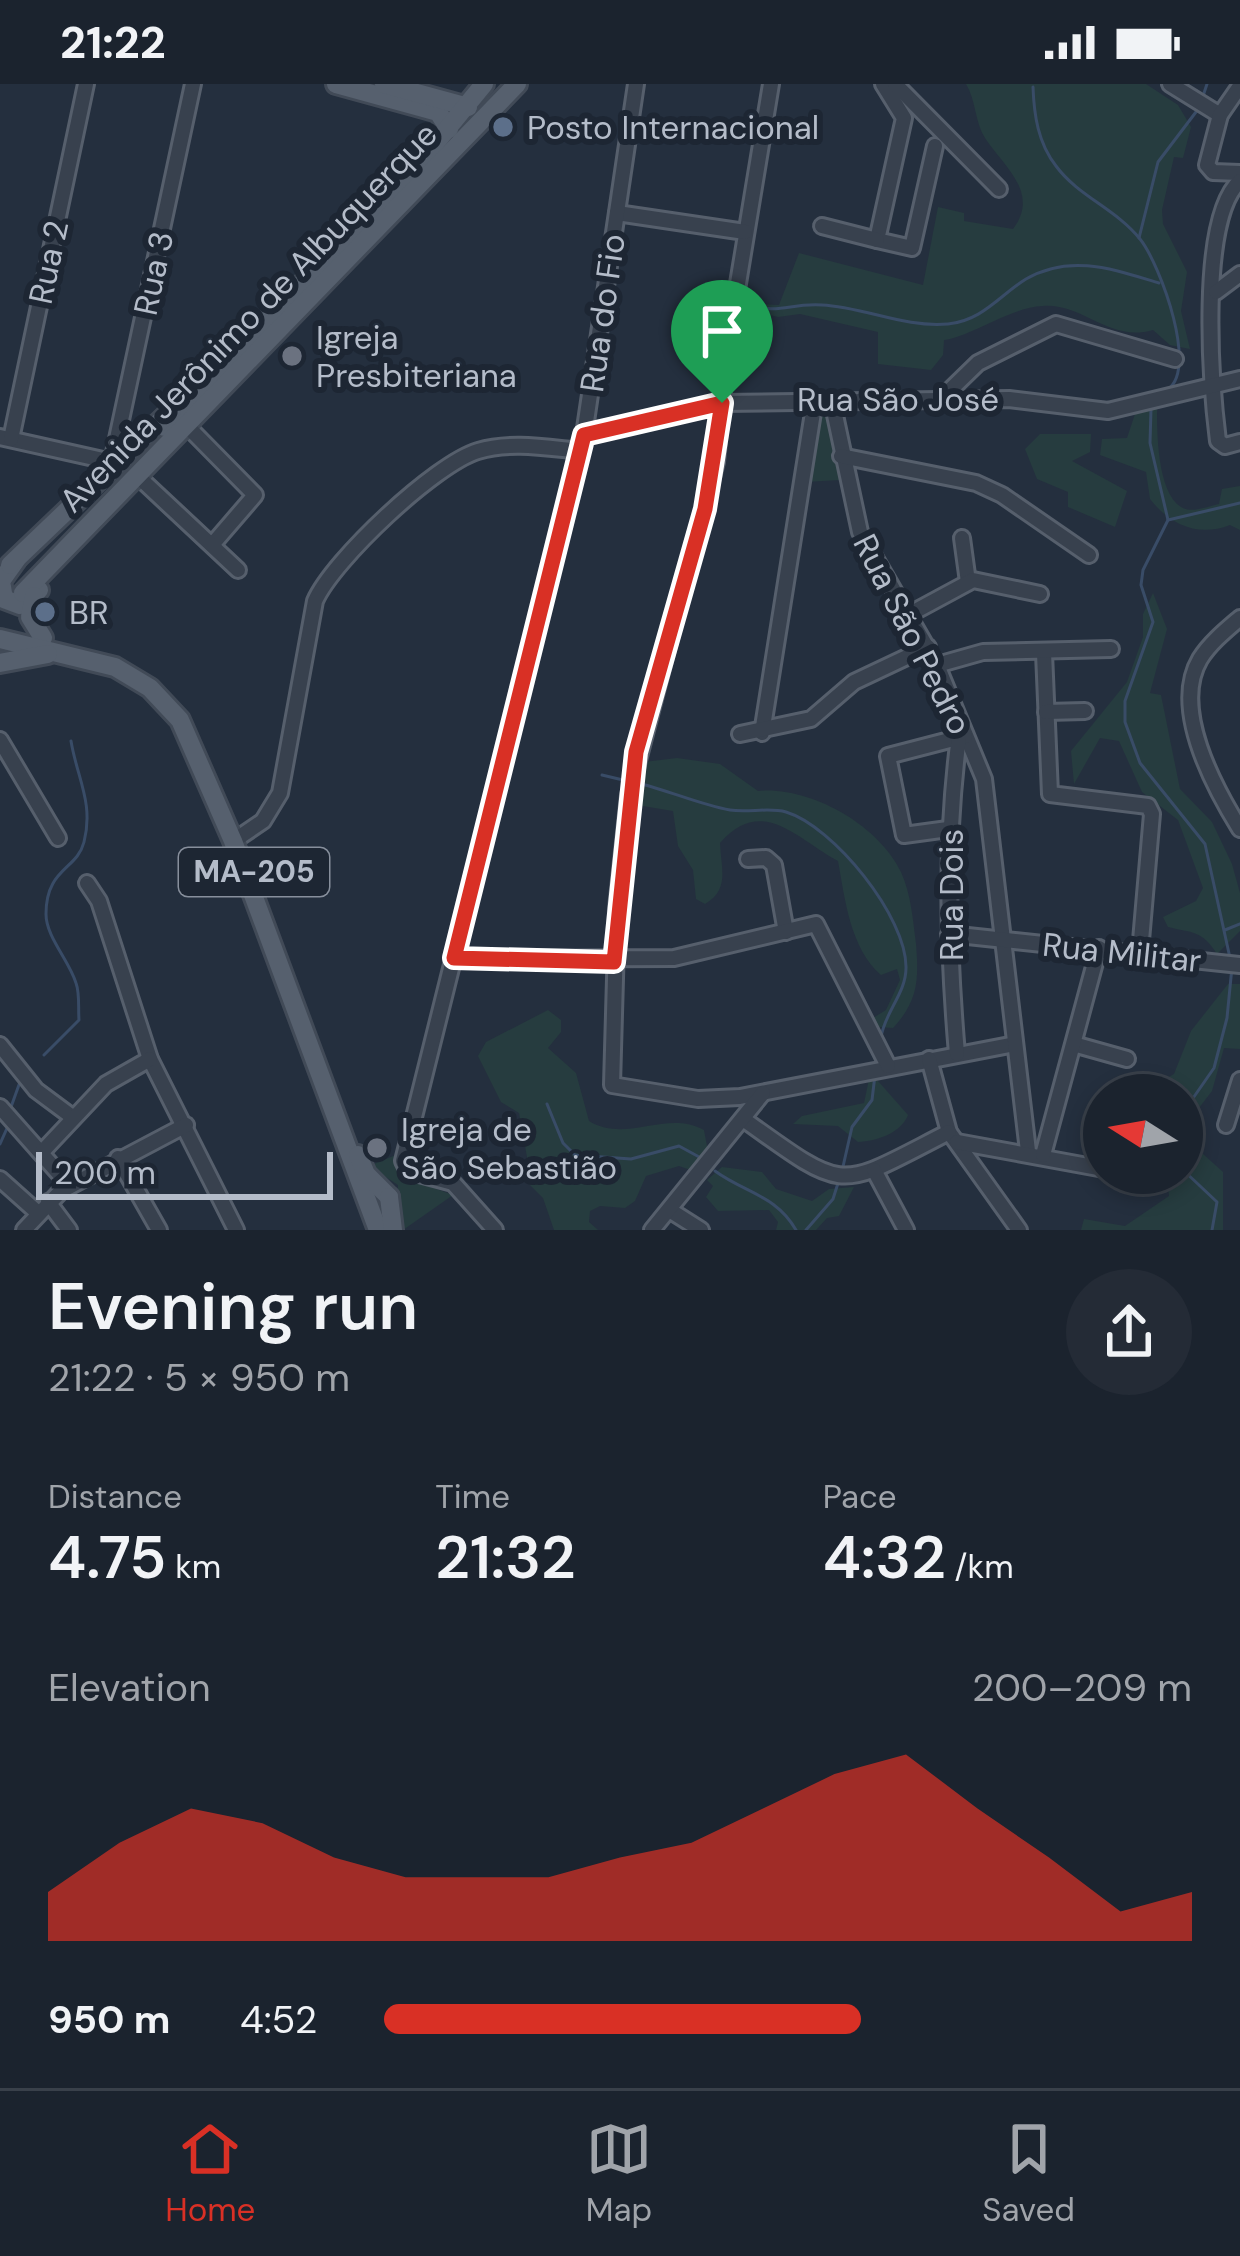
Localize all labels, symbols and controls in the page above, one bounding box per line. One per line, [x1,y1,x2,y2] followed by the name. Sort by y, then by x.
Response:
[60,13,166,72] text: 21:22
[527,106,819,149] place label: Posto Internacional
[50,113,447,522] street label: Avenida Jerônimo de Albuquerque
[490,114,516,140] marker: Posto Internacional
[19,216,78,308] street label: Rua 2
[124,227,183,319] street label: Rua 3
[570,231,635,395] street label: Rua do Fio
[671,280,773,403] pin
[689,298,755,364] icon: arrive
[316,316,517,397] place label: Igreja Presbiteriana
[279,343,305,369] marker: Igreja Presbiteriana
[797,378,999,421] street label: Rua São José
[844,527,982,742] street label: Rua São Pedro
[69,591,109,634] place label: BR
[32,599,58,625] marker: BR
[930,829,973,961] street label: Rua Dois
[179,848,329,896] road number: MA-205
[1040,923,1203,982] street label: Rua Militar
[1083,1074,1203,1194] north arrow
[1083,1074,1203,1194] map controls
[401,1108,617,1189] place label: Igreja de São Sebastião
[364,1135,390,1161] marker: Igreja de São Sebastião
[36,1146,333,1199] scale bar
[54,1151,156,1194] text: 200 m
[48,1264,418,1349] text: Evening run
[1066,1269,1192,1395] button: share
[48,1352,350,1403] text: 21:22 · 5 × 950 m
[48,1475,182,1518] text: Distance
[435,1475,510,1518] text: Time
[823,1475,897,1518] text: Pace
[48,1518,166,1597] text: 4.75
[435,1518,576,1597] text: 21:32
[823,1518,946,1597] text: 4:32
[166,1545,221,1588] text: km
[946,1545,1014,1588] text: /km
[48,1662,211,1713] text: Elevation
[972,1662,1192,1713] text: 200–209 m
[48,1994,170,2045] text: 950 m
[240,1994,317,2045] text: 4:52
[165,2116,255,2231] tab: Home
[586,2116,652,2231] tab: Map
[982,2116,1075,2231] tab: Saved

